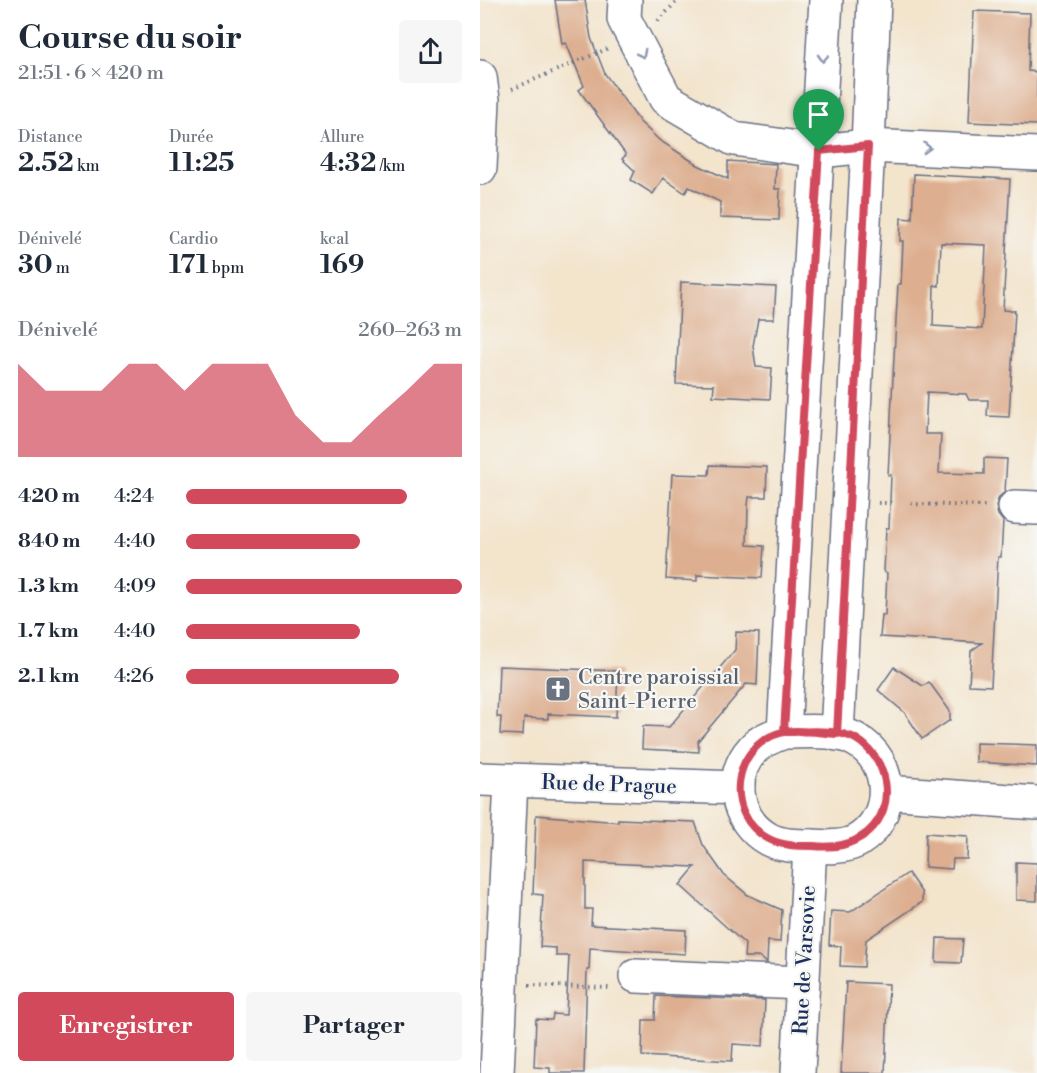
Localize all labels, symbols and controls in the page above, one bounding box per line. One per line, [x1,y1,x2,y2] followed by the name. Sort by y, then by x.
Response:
[18,18,242,59] text: Course du soir
[399,20,462,83] button: share
[635,48,646,58] one-way arrow
[817,54,830,63] one-way arrow
[18,61,164,86] text: 21:51 · 6 × 420 m
[793,89,844,151] pin
[802,98,835,131] icon: arrive
[18,127,83,147] text: Distance
[169,127,214,147] text: Durée
[320,127,364,147] text: Allure
[922,141,931,154] one-way arrow
[18,147,74,179] text: 2.52
[169,147,234,179] text: 11:25
[320,147,376,179] text: 4:32
[74,156,99,176] text: km
[376,156,405,176] text: /km
[18,229,82,249] text: Dénivelé
[169,229,218,249] text: Cardio
[320,229,349,249] text: kcal
[18,249,53,281] text: 30
[169,249,209,281] text: 171
[320,249,364,281] text: 169
[53,258,70,278] text: m
[209,258,244,278] text: bpm
[18,318,98,343] text: Dénivelé
[358,318,462,343] text: 260–263 m
[18,484,80,509] text: 420 m
[114,484,154,509] text: 4:24
[18,529,80,554] text: 840 m
[114,529,156,554] text: 4:40
[18,574,79,599] text: 1.3 km
[114,574,156,599] text: 4:09
[18,619,79,644] text: 1.7 km
[114,619,156,644] text: 4:40
[18,664,80,689] text: 2.1 km
[114,664,154,689] text: 4:26
[578,665,739,715] place label: Centre paroissial Saint-Pierre
[543,674,573,704] church icon: Centre paroissial Saint-Pierre
[541,770,677,800] street label: Rue de Prague
[788,885,822,1036] street label: Rue de Varsovie
[18,992,234,1061] button: Enregistrer
[246,992,462,1061] button: Partager

